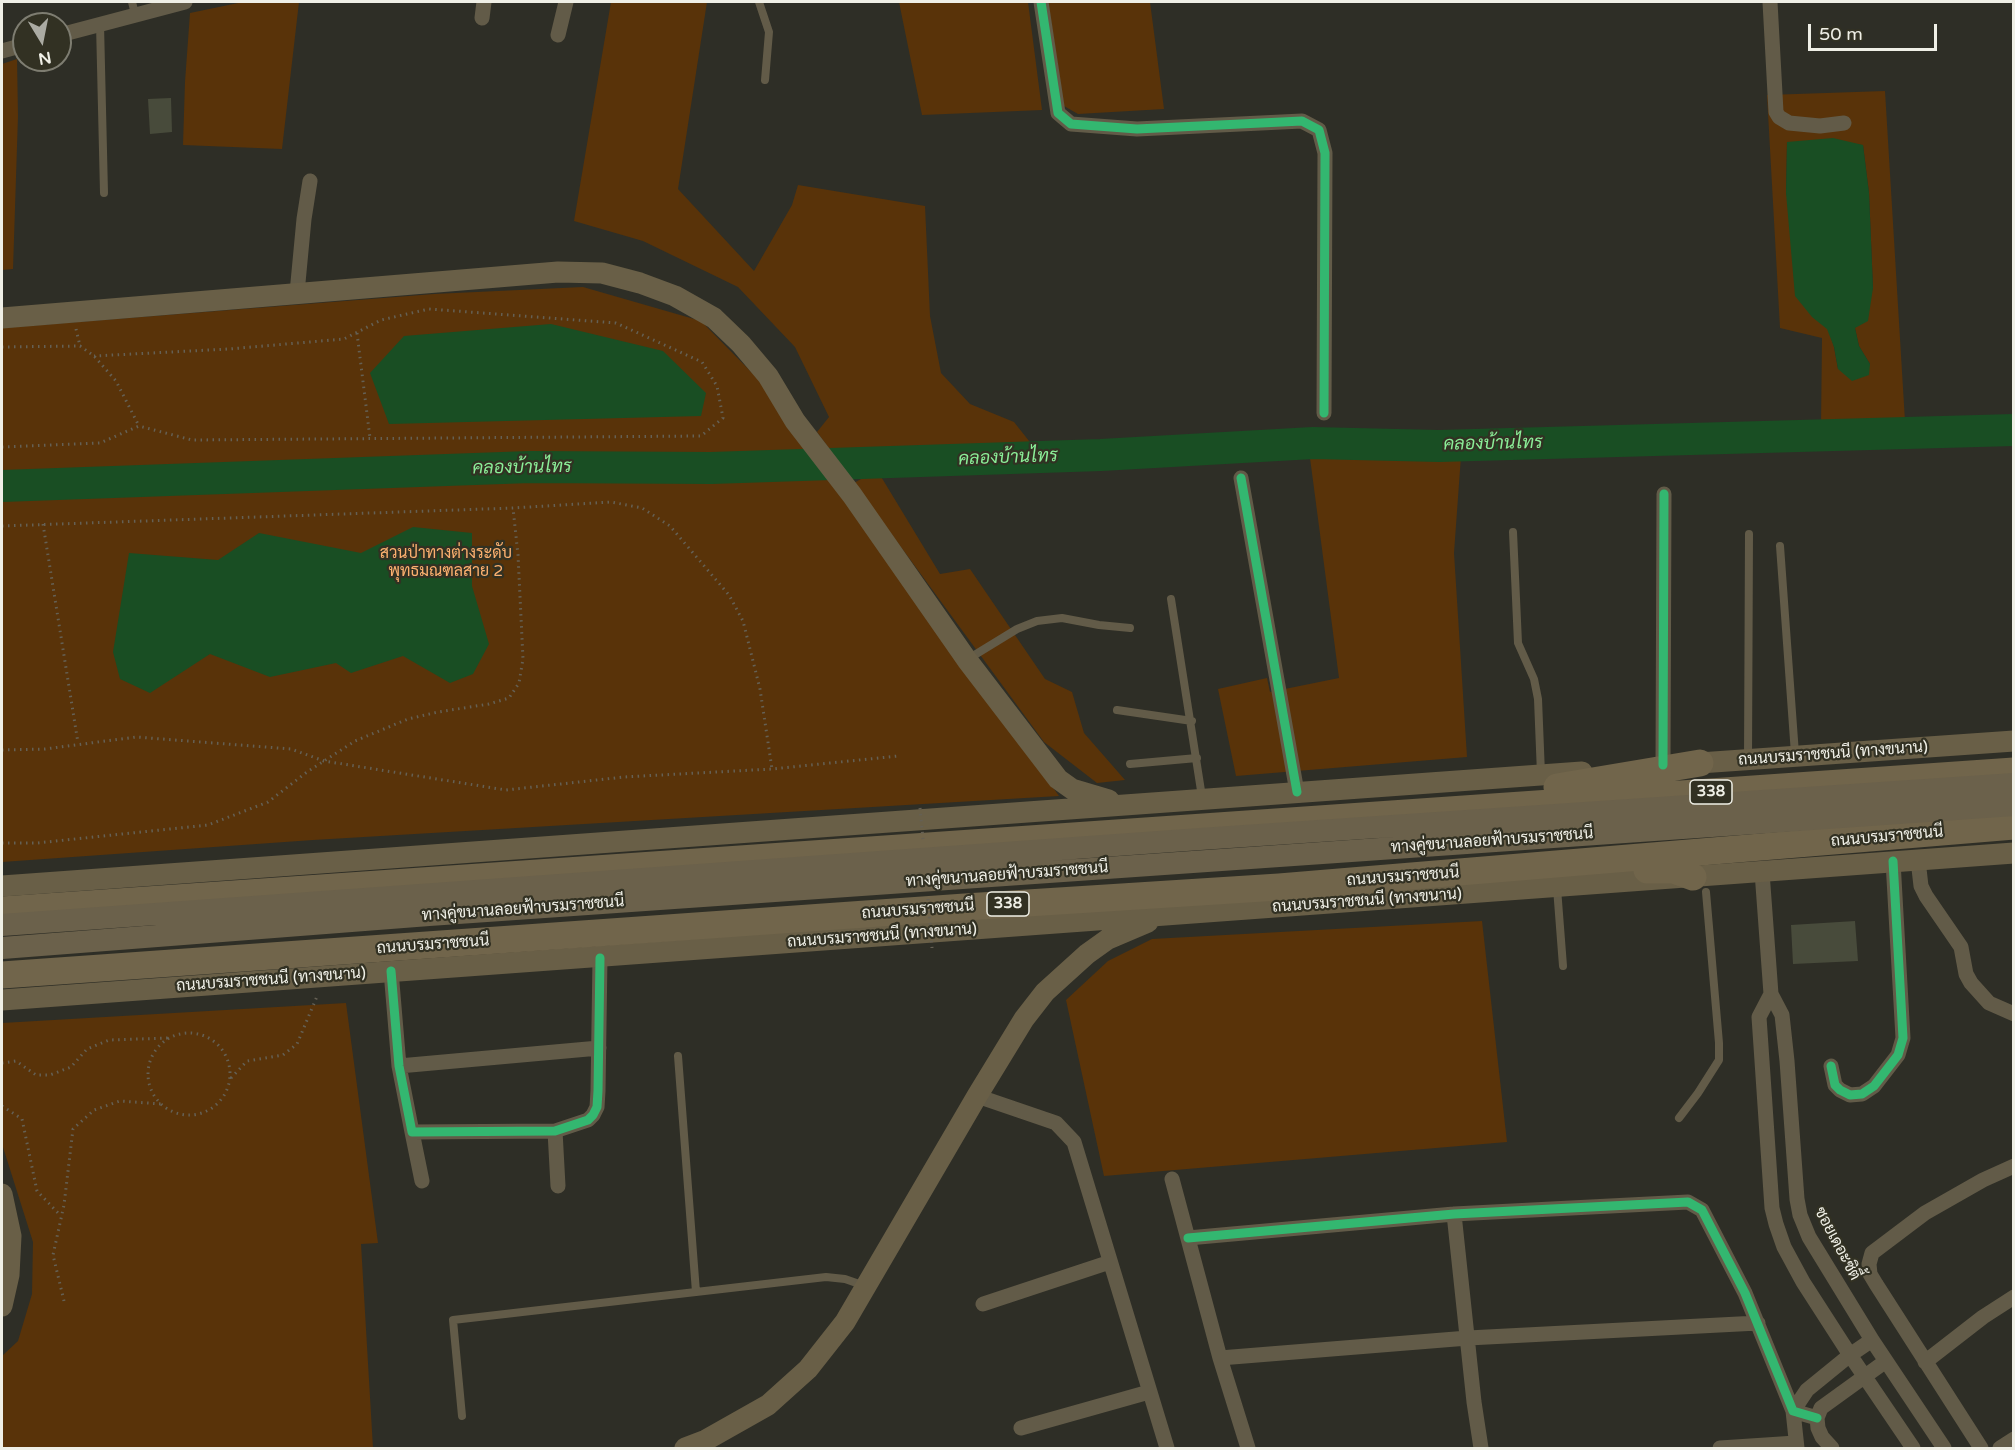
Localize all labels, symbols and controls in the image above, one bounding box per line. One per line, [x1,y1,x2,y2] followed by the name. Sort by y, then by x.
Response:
[12,12,72,72] north arrow
[1811,12,1940,50] scale bar
[1819,23,1863,45] text: 50 m
[37,47,53,69] text: N
[1443,432,1543,456] water label: คลองบ้านไทร
[958,445,1058,471] water label: คลองบ้านไทร
[472,456,572,480] water label: คลองบ้านไทร
[380,544,512,582] park label: สวนป่าทางต่างระดับ พุทธมณฑลสาย 2
[1737,738,1929,770] street label: ถนนบรมราชชนนี (ทางขนาน)
[1690,780,1732,804] road number: 338
[1830,823,1944,851] street label: ถนนบรมราชชนนี
[1390,824,1594,858] street label: ทางคู่ขนานลอยฟ้าบรมราชชนนี
[905,858,1109,892] street label: ทางคู่ขนานลอยฟ้าบรมราชชนนี
[1346,863,1460,891] street label: ถนนบรมราชชนนี
[1271,885,1463,917] street label: ถนนบรมราชชนนี (ทางขนาน)
[421,892,625,926] street label: ทางคู่ขนานลอยฟ้าบรมราชชนนี
[987,892,1029,916] road number: 338
[861,896,975,924] street label: ถนนบรมราชชนนี
[786,920,978,952] street label: ถนนบรมราชชนนี (ทางขนาน)
[376,931,490,959] street label: ถนนบรมราชชนนี
[175,964,367,996] street label: ถนนบรมราชชนนี (ทางขนาน)
[1810,1204,1864,1284] street label: ซอยเดอะซิตี้

